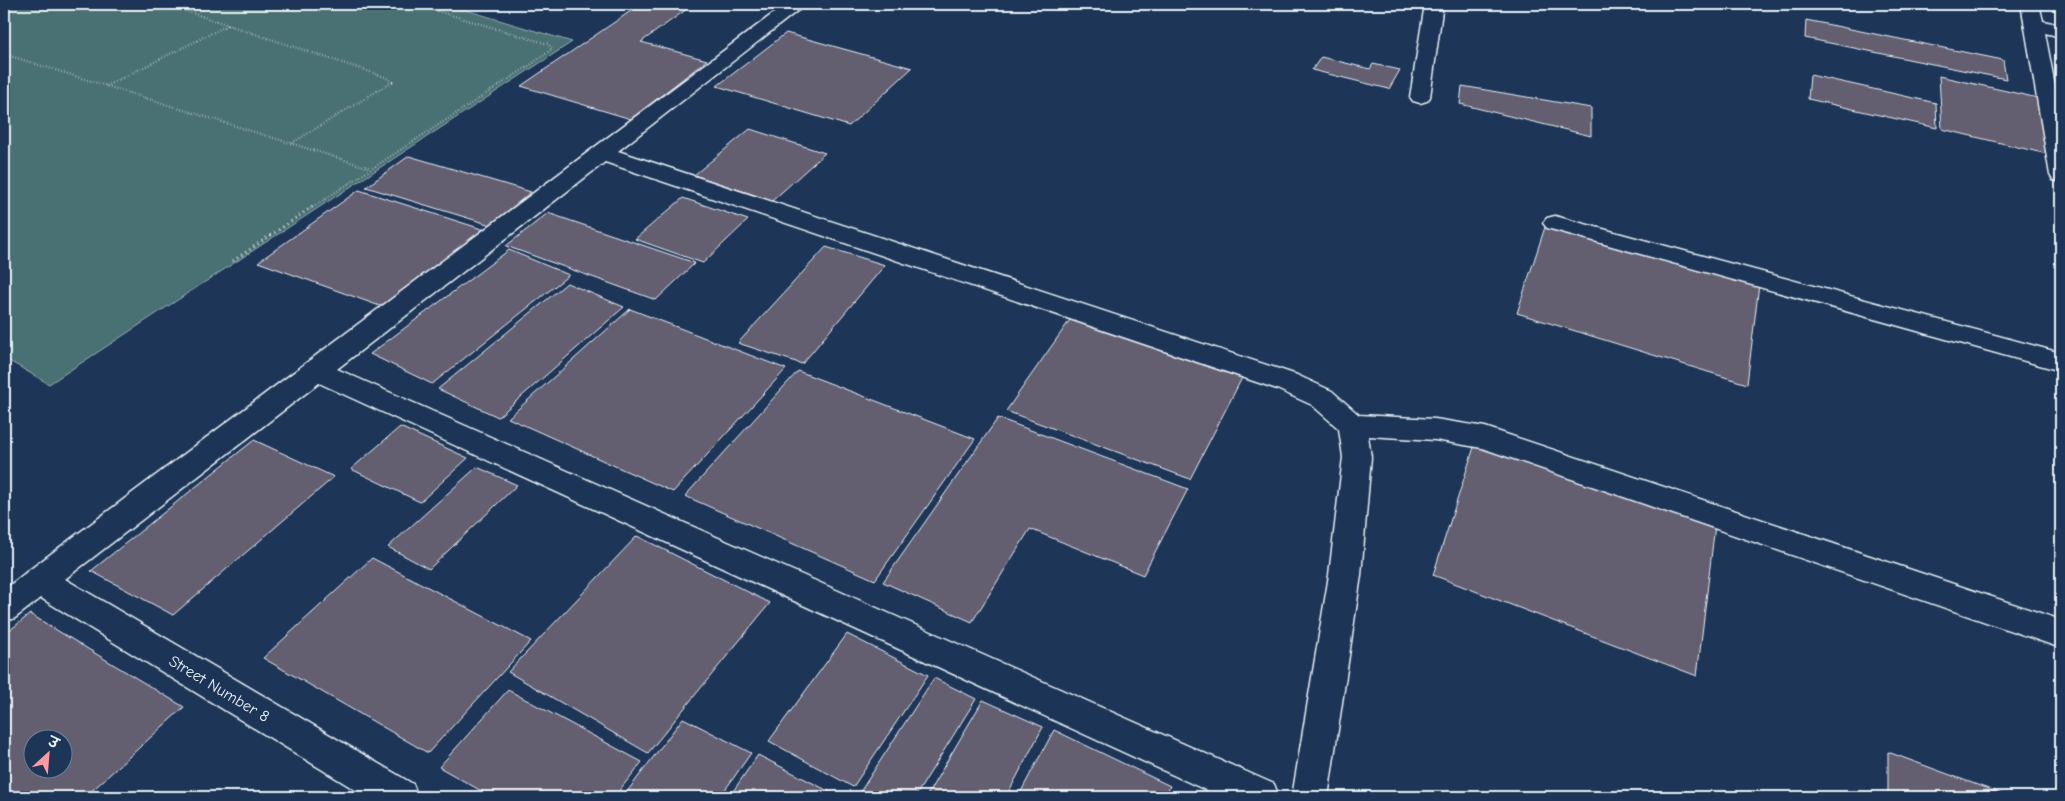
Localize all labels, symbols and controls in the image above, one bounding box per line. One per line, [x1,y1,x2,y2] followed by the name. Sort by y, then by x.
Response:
[166,652,272,726] street label: Street Number 8
[22,728,72,778] north arrow
[44,732,63,753] text: उ

